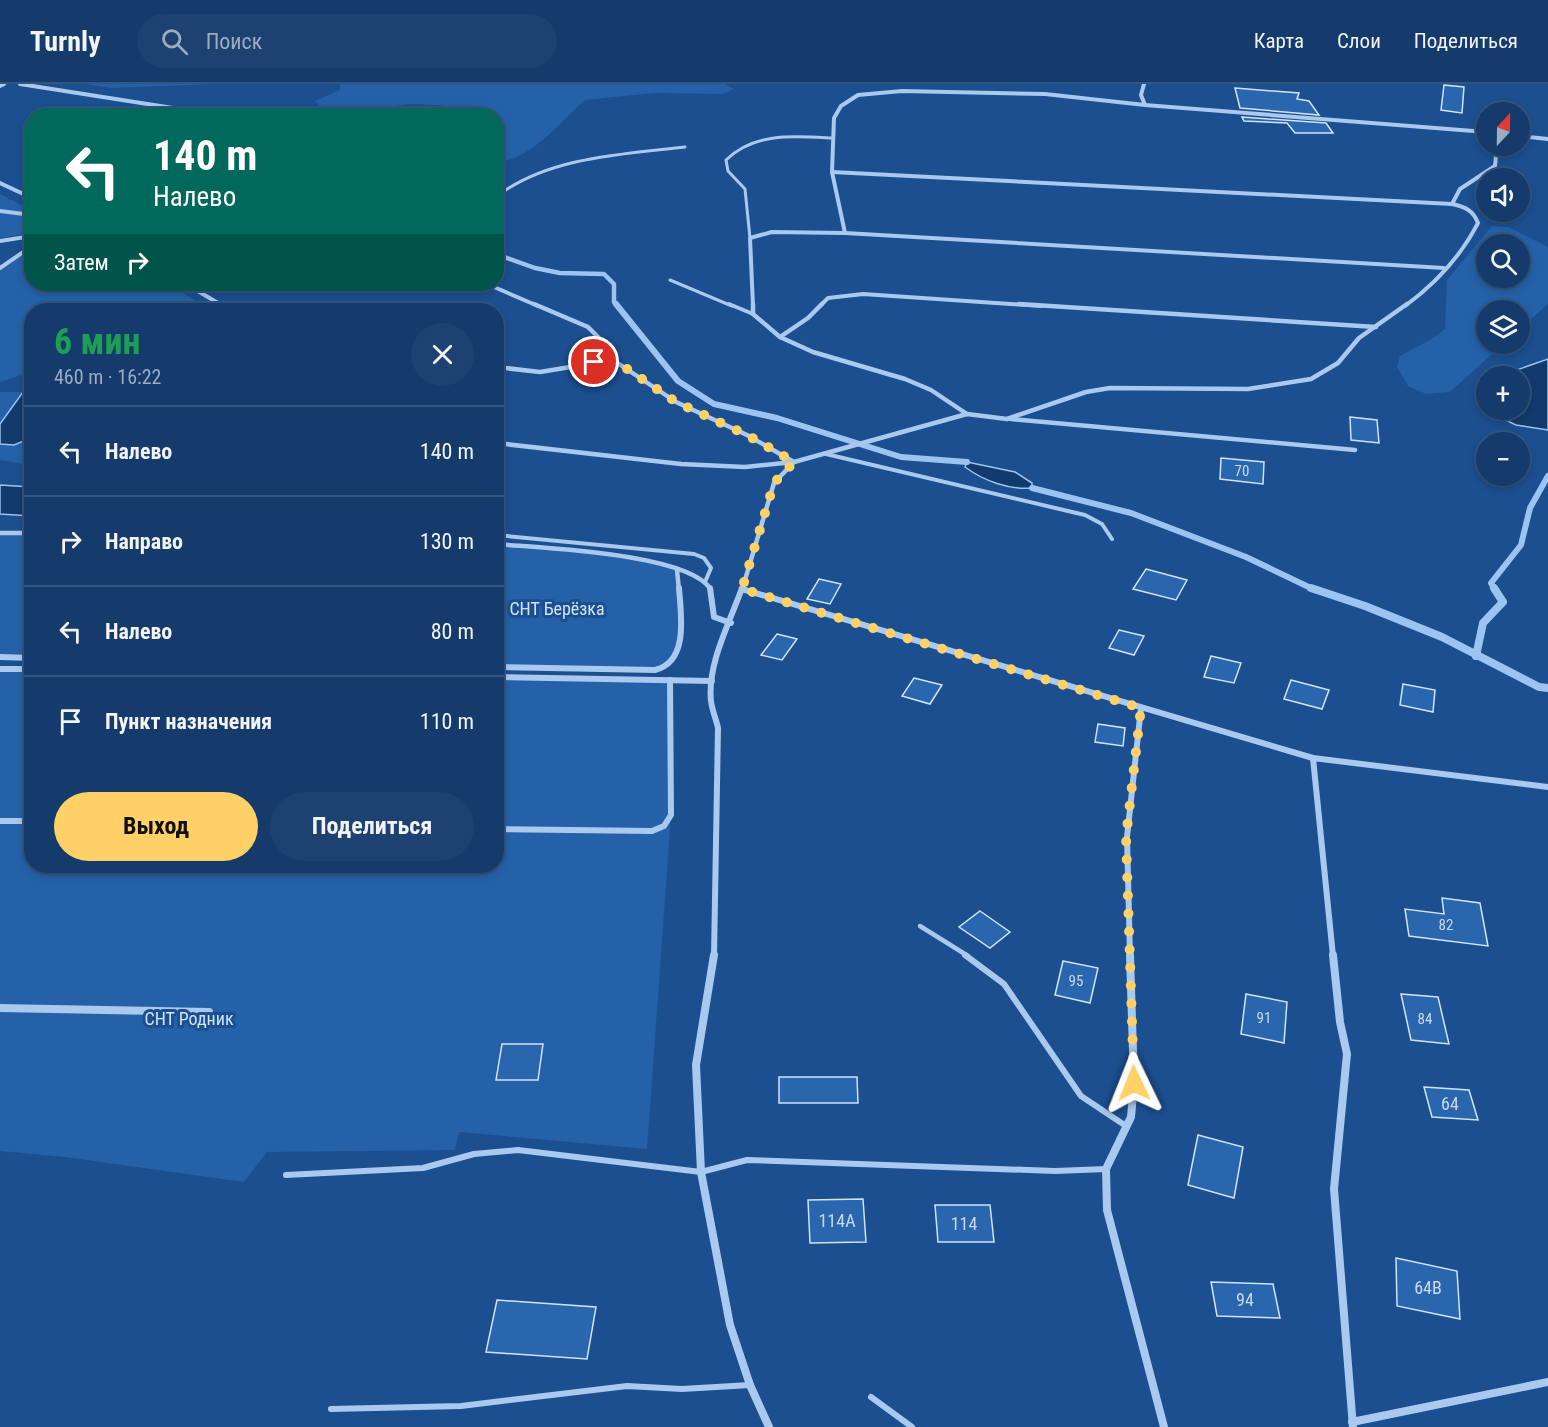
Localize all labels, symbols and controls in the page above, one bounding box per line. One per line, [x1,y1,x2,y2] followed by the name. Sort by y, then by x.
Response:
[137,14,557,68] search box
[30,25,101,58] text: Turnly
[158,25,191,58] icon: search
[206,29,262,54] text: Поиск
[1254,29,1304,53] text: Карта
[1337,29,1381,53] text: Слои
[1414,29,1518,53] text: Поделиться
[1476,102,1530,156] north arrow
[1476,102,1530,486] map controls
[153,131,258,180] text: 140 m
[54,132,132,210] icon: left
[1476,168,1530,222] button: sound
[153,181,236,213] text: Налево
[1476,234,1530,288] button: search
[121,246,154,279] icon: right
[54,250,109,275] text: Затем
[1476,300,1530,354] button: layers
[54,321,140,363] text: 6 мин
[411,323,474,386] button: close
[568,336,619,387] pin
[577,345,610,378] icon: arrive
[54,365,161,389] text: 460 m · 16:22
[1476,366,1530,420] button: +
[1476,432,1530,486] button: −
[54,435,87,468] icon: left
[105,439,172,464] text: Налево
[420,439,474,464] text: 140 m
[1235,462,1249,480] house number: 70
[54,525,87,558] icon: right
[105,529,183,554] text: Направо
[420,529,474,554] text: 130 m
[509,598,605,619] park label: СНТ Берёзка
[54,615,87,648] icon: left
[105,619,172,644] text: Налево
[431,619,474,644] text: 80 m
[54,705,87,738] icon: arrive
[105,709,272,734] text: Пункт назначения
[420,709,474,734] text: 110 m
[54,792,258,861] button: Выход
[270,792,474,861] button: Поделиться
[1439,916,1453,934] house number: 82
[1069,972,1083,990] house number: 95
[144,1008,234,1029] park label: СНТ Родник
[1257,1009,1271,1027] house number: 91
[1418,1010,1432,1028] house number: 84
[1102,1051,1166,1115] position arrow
[1441,1093,1459,1114] house number: 64
[818,1210,856,1231] house number: 114А
[951,1213,977,1234] house number: 114
[1414,1277,1442,1298] house number: 64В
[1236,1289,1254,1310] house number: 94

